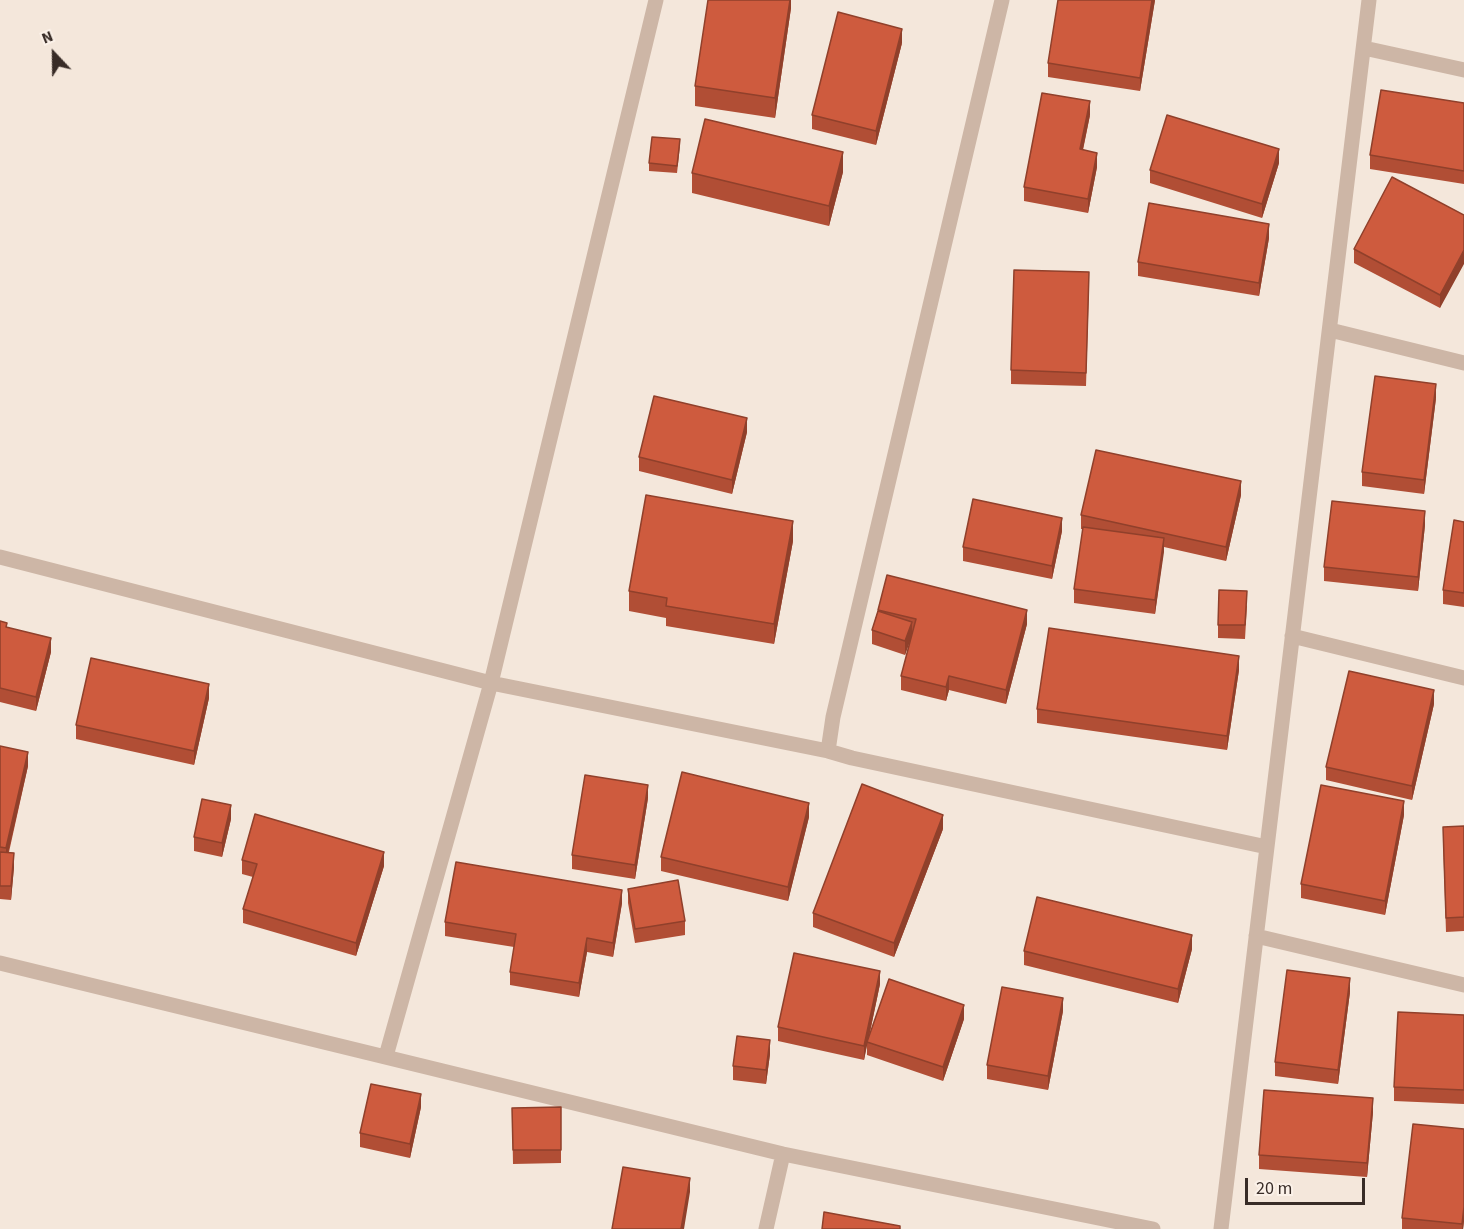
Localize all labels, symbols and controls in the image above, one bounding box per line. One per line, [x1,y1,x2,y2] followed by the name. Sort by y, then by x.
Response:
[24,24,84,84] north arrow
[38,25,56,50] text: N
[1248,1166,1368,1204] scale bar
[1256,1176,1292,1201] text: 20 m

